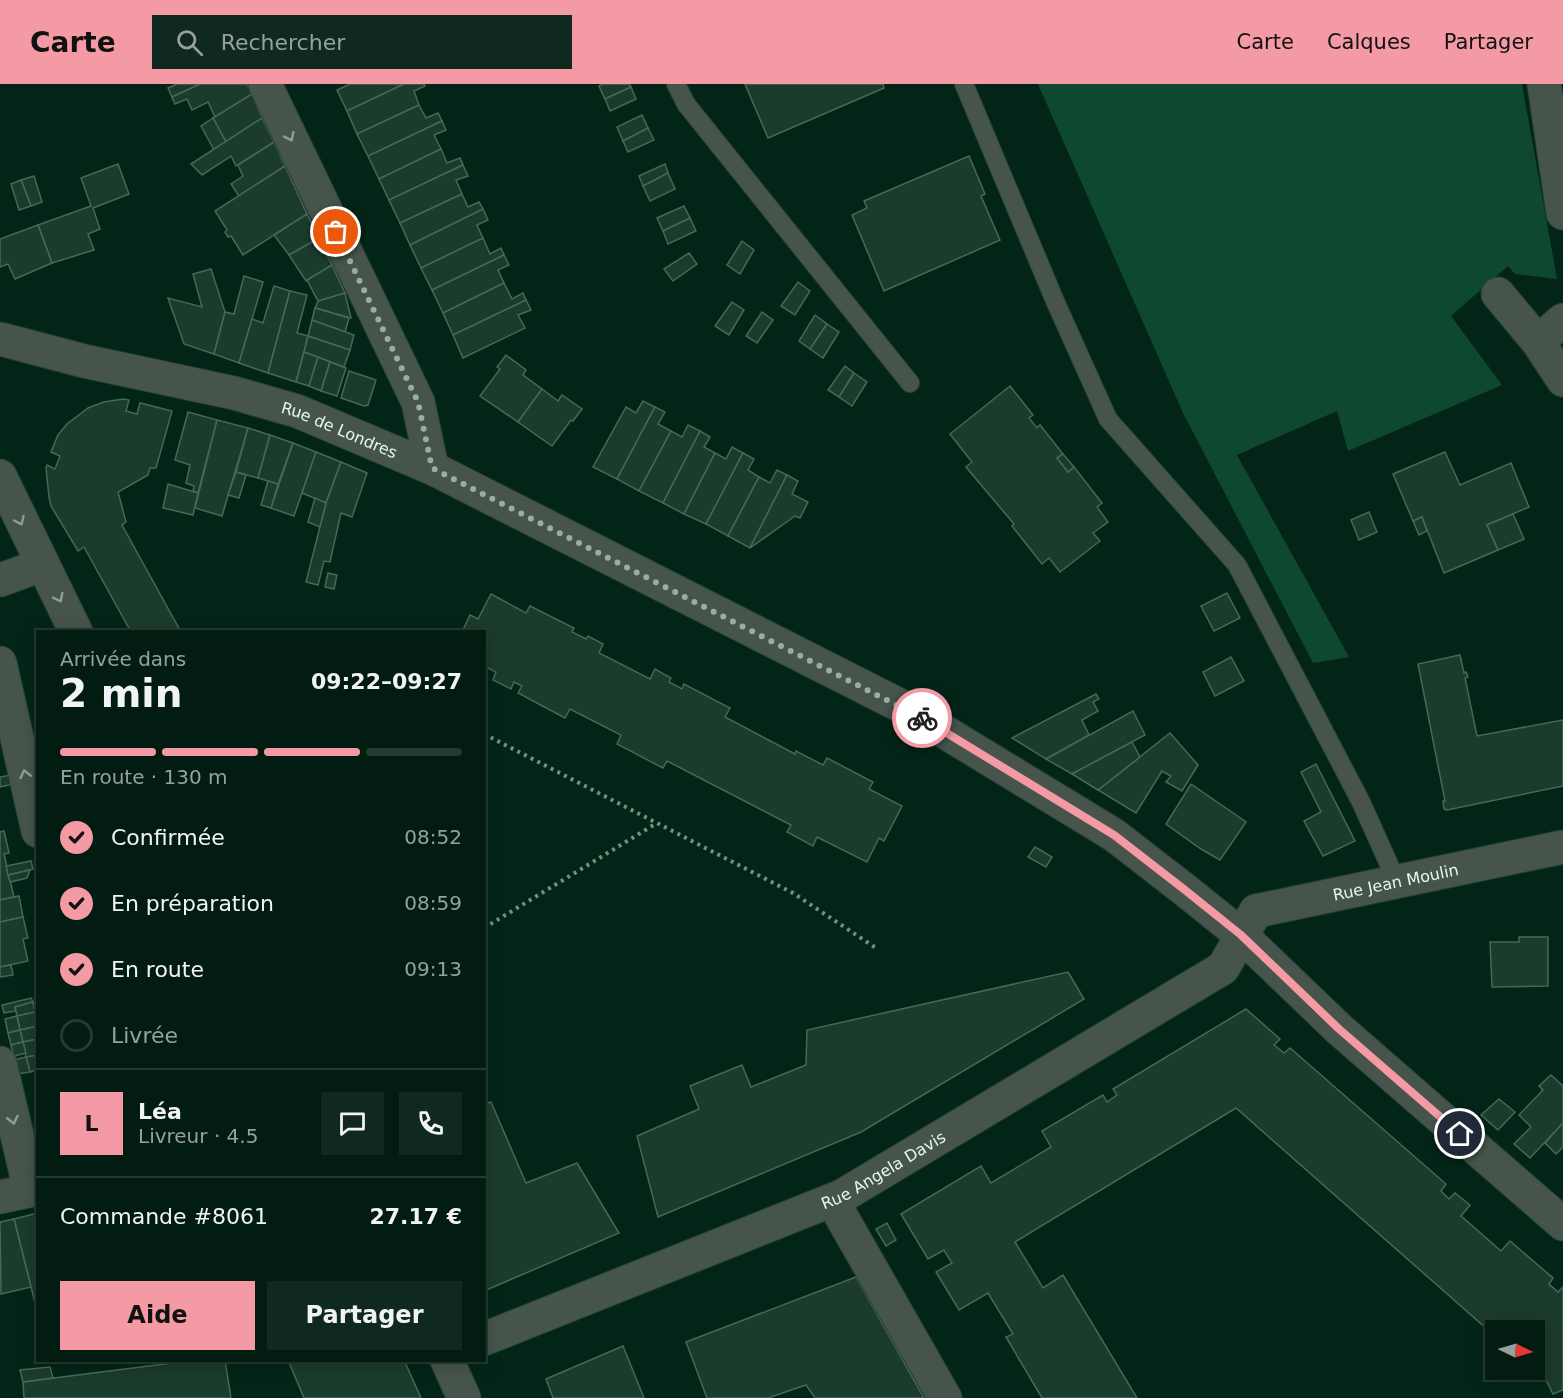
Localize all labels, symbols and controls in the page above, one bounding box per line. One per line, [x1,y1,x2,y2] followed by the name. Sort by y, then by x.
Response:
[152,15,572,69] search box
[30,26,116,59] text: Carte
[173,26,206,59] icon: search
[221,30,345,55] text: Rechercher
[1237,30,1294,54] text: Carte
[1327,30,1411,54] text: Calques
[1444,30,1533,54] text: Partager
[282,130,294,141] one-way arrow
[310,206,361,257] pin
[319,215,352,248] icon: bag
[279,398,400,462] street label: Rue de Londres
[13,514,25,525] one-way arrow
[51,592,63,603] one-way arrow
[60,647,186,671] text: Arrivée dans
[311,669,462,694] text: 09:22–09:27
[60,671,182,716] text: 2 min
[892,688,952,748] courier
[906,702,939,735] icon: bike
[60,765,228,789] text: En route · 130 m
[19,770,32,780] one-way arrow
[60,821,93,854] icon: check
[111,825,225,850] text: Confirmée
[404,825,462,849] text: 08:52
[1331,860,1460,904] street label: Rue Jean Moulin
[60,887,93,920] icon: check
[111,891,274,916] text: En préparation
[404,891,462,915] text: 08:59
[60,953,93,986] icon: check
[111,957,204,982] text: En route
[404,957,462,981] text: 09:13
[111,1023,178,1048] text: Livrée
[321,1092,384,1155] button: chat
[399,1092,462,1155] button: phone
[138,1099,182,1124] text: Léa
[1434,1108,1485,1159] pin
[84,1111,99,1136] text: L
[6,1114,19,1124] one-way arrow
[1443,1117,1476,1150] icon: home
[138,1124,258,1148] text: Livreur · 4.5
[818,1127,949,1213] street label: Rue Angela Davis
[60,1204,268,1229] text: Commande #8061
[369,1204,462,1229] text: 27.17 €
[60,1281,255,1350] button: Aide
[267,1281,462,1350] button: Partager
[1485,1320,1545,1380] north arrow
[1485,1320,1545,1380] map controls

